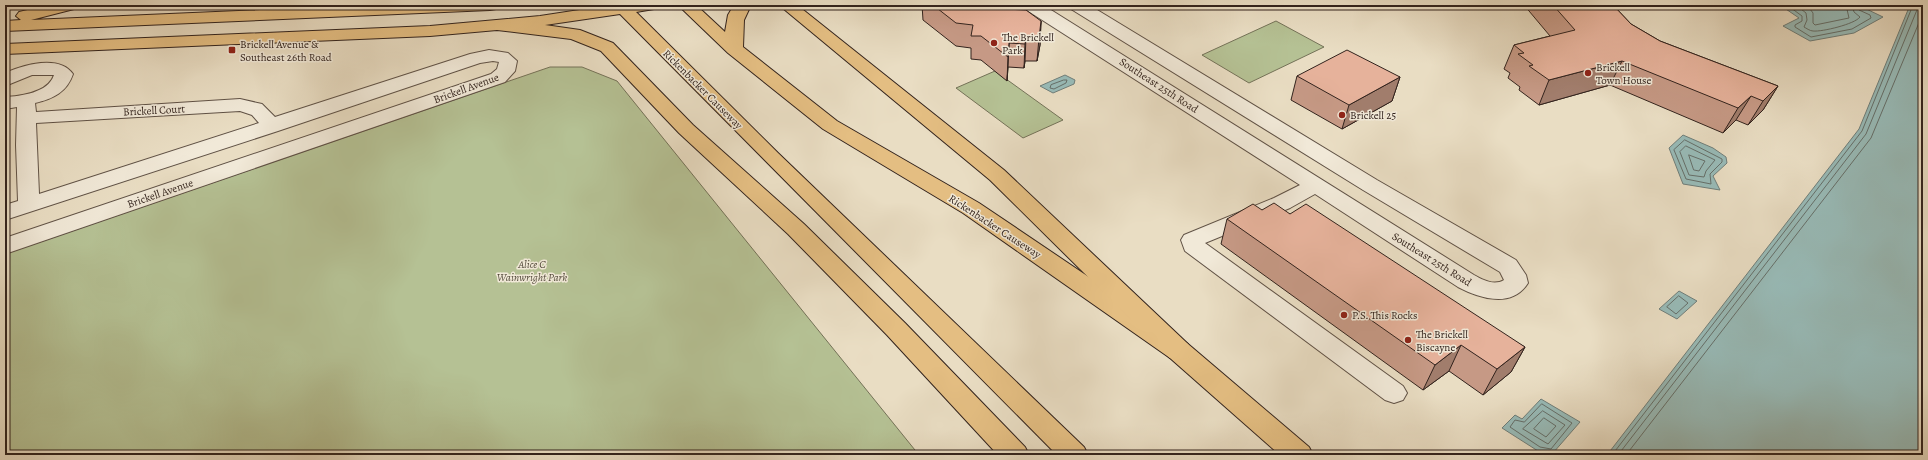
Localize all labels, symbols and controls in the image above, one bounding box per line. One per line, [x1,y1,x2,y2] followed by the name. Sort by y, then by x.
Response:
[1002,30,1054,58] place label: The Brickell Park
[240,37,332,65] place label: Brickell Avenue & Southeast 26th Road
[989,38,999,48] marker: The Brickell Park
[227,45,237,55] marker: Brickell Avenue & Southeast 26th Road
[659,46,746,133] street label: Rickenbacker Causeway
[1116,54,1201,117] street label: Southeast 25th Road
[1596,60,1652,88] place label: Brickell Town House
[1583,68,1593,78] marker: Brickell Town House
[431,70,501,107] street label: Brickell Avenue
[123,101,186,120] street label: Brickell Court
[1350,108,1396,123] place label: Brickell 25
[1337,110,1347,120] marker: Brickell 25
[125,175,195,212] street label: Brickell Avenue
[946,191,1044,262] street label: Rickenbacker Causeway
[1389,229,1475,290] street label: Southeast 25th Road
[497,257,567,285] park label: Alice C Wainwright Park
[1352,308,1417,323] place label: P.S. This Rocks
[1339,310,1349,320] marker: P.S. This Rocks
[1416,327,1468,355] place label: The Brickell Biscayne
[1403,335,1413,345] marker: The Brickell Biscayne

